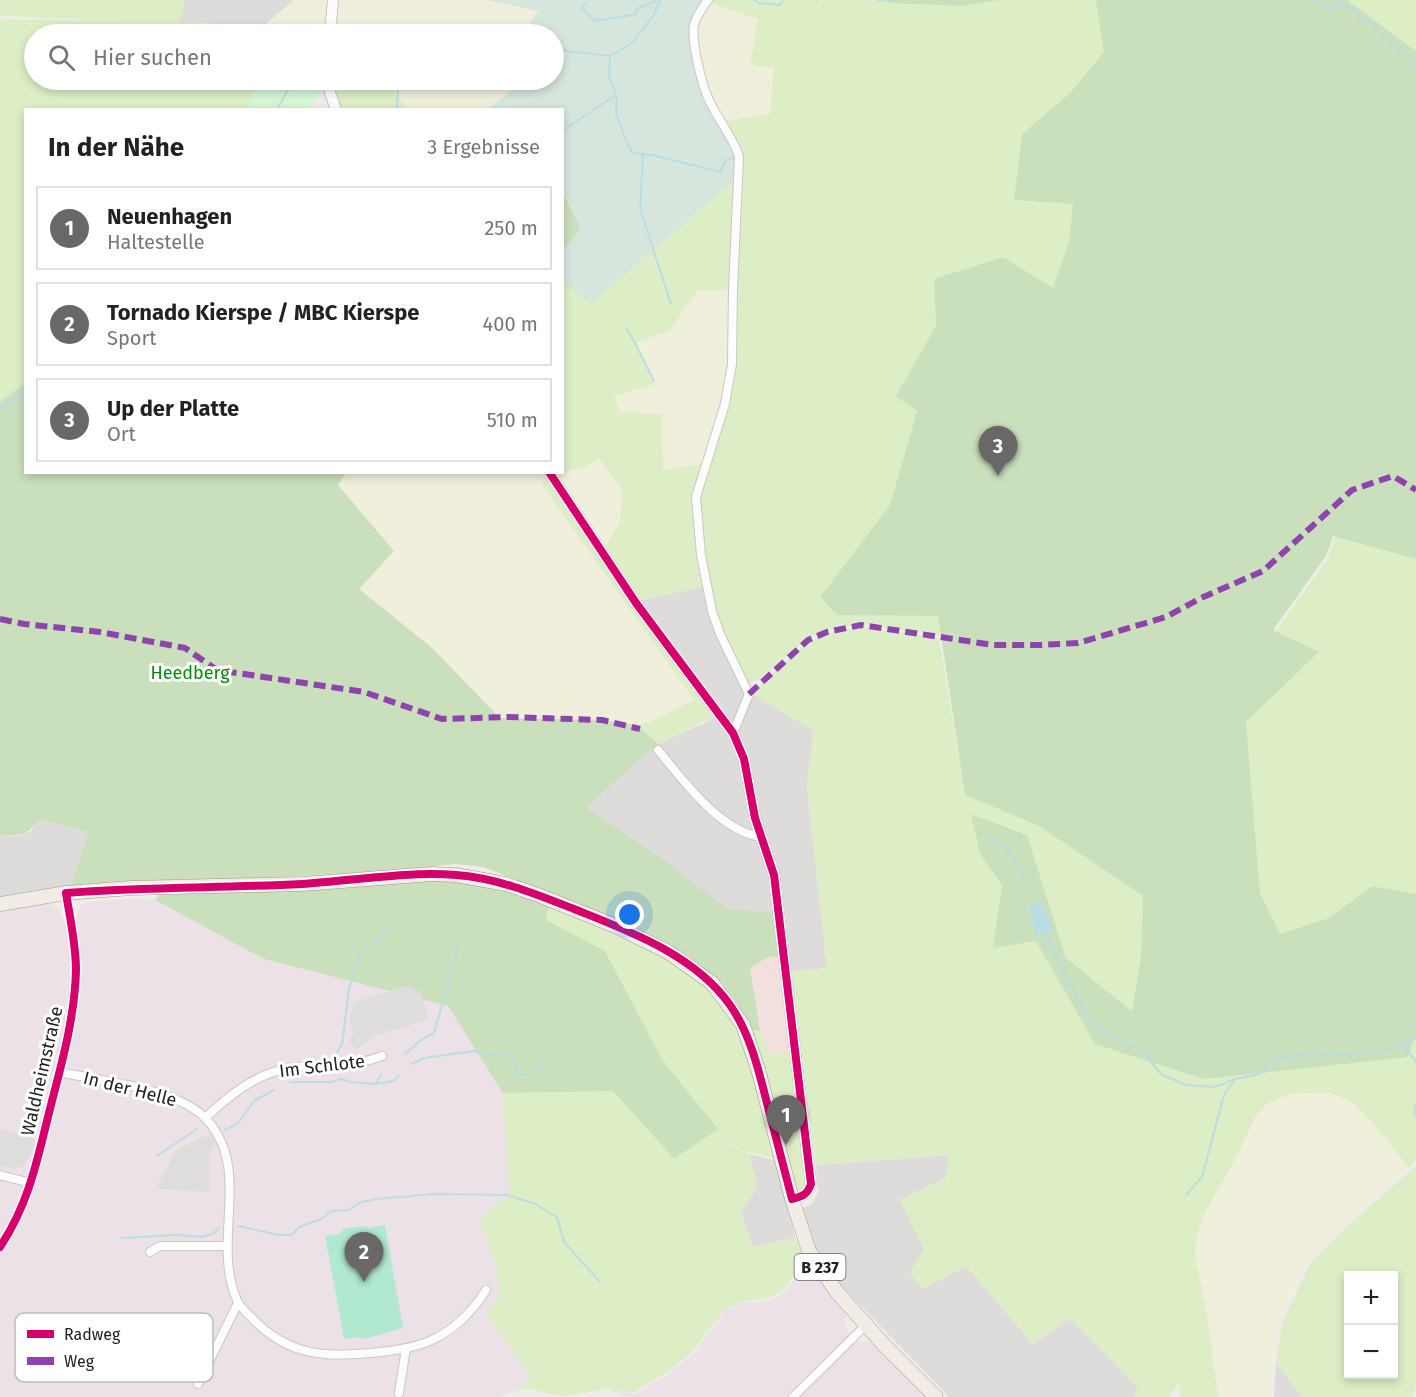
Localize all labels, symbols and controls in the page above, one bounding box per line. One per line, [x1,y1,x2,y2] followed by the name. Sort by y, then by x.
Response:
[24,24,564,90] search box
[45,41,78,74] icon: search
[93,44,212,71] text: Hier suchen
[48,132,184,163] text: In der Nähe
[427,135,540,159] text: 3 Ergebnisse
[107,203,232,230] text: Neuenhagen
[65,216,74,240] text: 1
[484,216,538,240] text: 250 m
[107,230,205,254] text: Haltestelle
[107,299,419,326] text: Tornado Kierspe / MBC Kierspe
[64,312,75,336] text: 2
[483,312,538,336] text: 400 m
[107,326,156,350] text: Sport
[107,395,239,422] text: Up der Platte
[64,408,75,432] text: 3
[487,408,538,432] text: 510 m
[107,422,136,446] text: Ort
[978,426,1018,476] pin: 3
[150,662,230,684] park label: Heedberg
[615,900,644,929] your location
[16,1004,68,1138] street label: Waldheimstraße
[278,1050,366,1082] street label: Im Schlote
[81,1067,179,1111] street label: In der Helle
[766,1096,806,1145] pin: 1
[344,1232,384,1282] pin: 2
[794,1254,846,1280] road number: B 237
[1344,1271,1398,1379] map controls
[1344,1271,1398,1325] button: +
[15,1313,213,1382] legend
[64,1325,121,1344] text: Radweg
[1344,1325,1398,1379] button: −
[64,1352,95,1371] text: Weg

